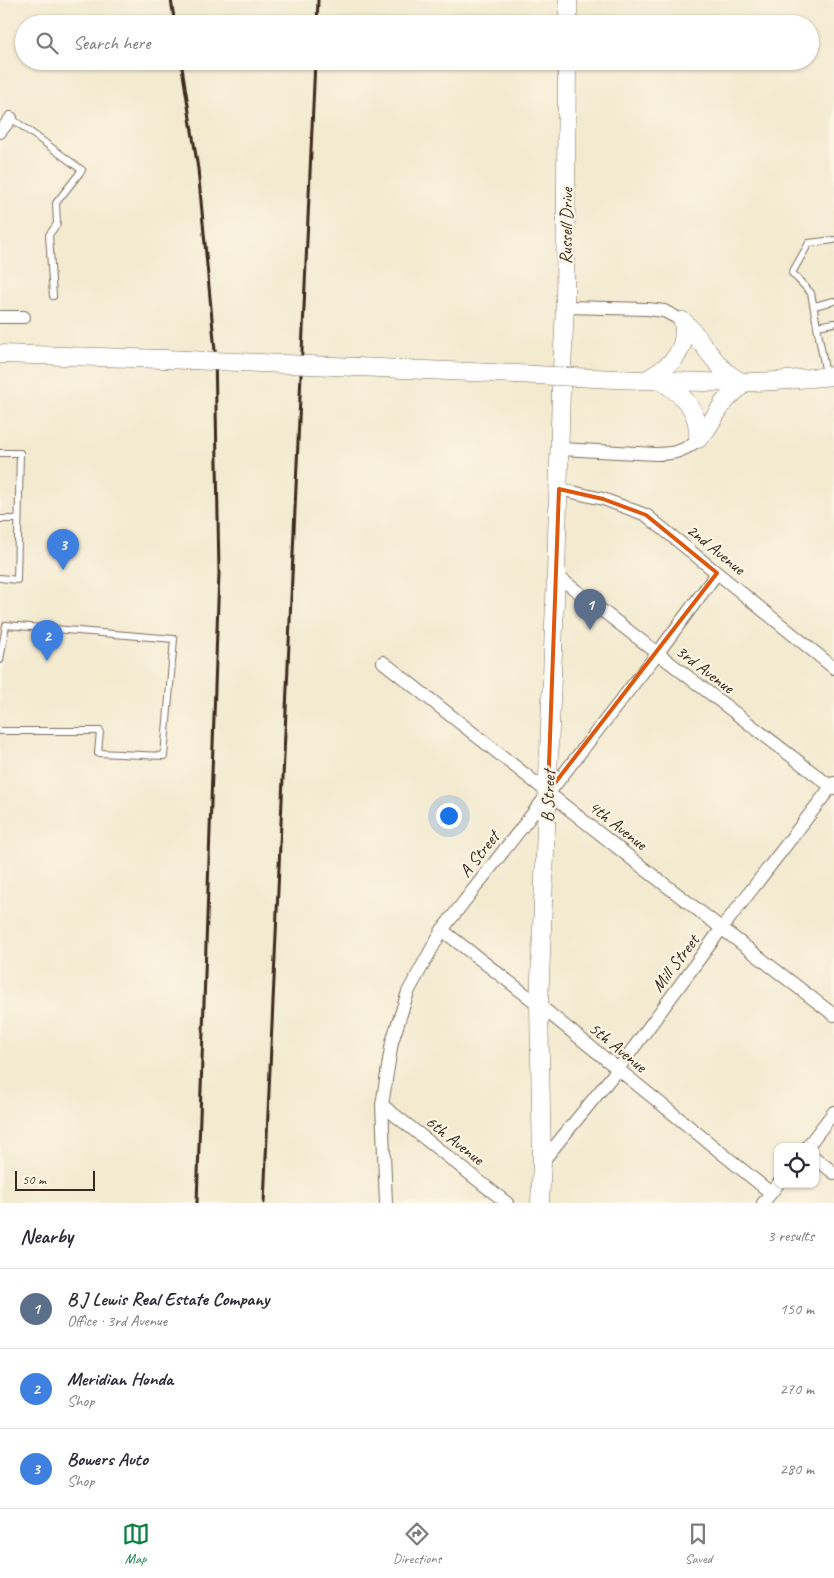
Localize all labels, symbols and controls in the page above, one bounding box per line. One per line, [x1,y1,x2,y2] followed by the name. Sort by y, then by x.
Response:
[15,15,819,70] search box
[33,29,61,57] icon: search
[73,31,150,55] text: Search here
[554,186,578,264] street label: Russell Drive
[682,519,751,580] street label: 2nd Avenue
[47,529,79,570] pin: 3
[574,589,606,630] pin: 1
[31,620,63,661] pin: 2
[671,640,739,699] street label: 3rd Avenue
[536,766,560,823] street label: B Street
[584,795,652,855] street label: 4th Avenue
[436,803,462,829] your location
[454,824,506,882] street label: A Street
[646,928,705,996] street label: Mill Street
[585,1017,652,1078] street label: 5th Avenue
[421,1110,489,1170] street label: 6th Avenue
[774,1143,819,1188] map controls
[774,1143,819,1188] button: locate
[15,1168,95,1191] scale bar
[22,1171,46,1188] text: 50 m
[20,1223,73,1249] text: Nearby
[767,1226,814,1246] text: 3 results
[67,1287,269,1311] text: B J Lewis Real Estate Company
[32,1299,40,1319] text: 1
[780,1299,814,1319] text: 150 m
[67,1311,167,1331] text: Office · 3rd Avenue
[67,1367,173,1391] text: Meridian Honda
[32,1379,40,1399] text: 2
[780,1379,814,1399] text: 270 m
[67,1391,94,1411] text: Shop
[67,1447,148,1471] text: Bowers Auto
[32,1459,40,1479] text: 3
[780,1459,814,1479] text: 280 m
[67,1471,94,1491] text: Shop
[122,1520,150,1567] tab: Map
[393,1520,441,1567] tab: Directions
[684,1520,712,1567] tab: Saved

